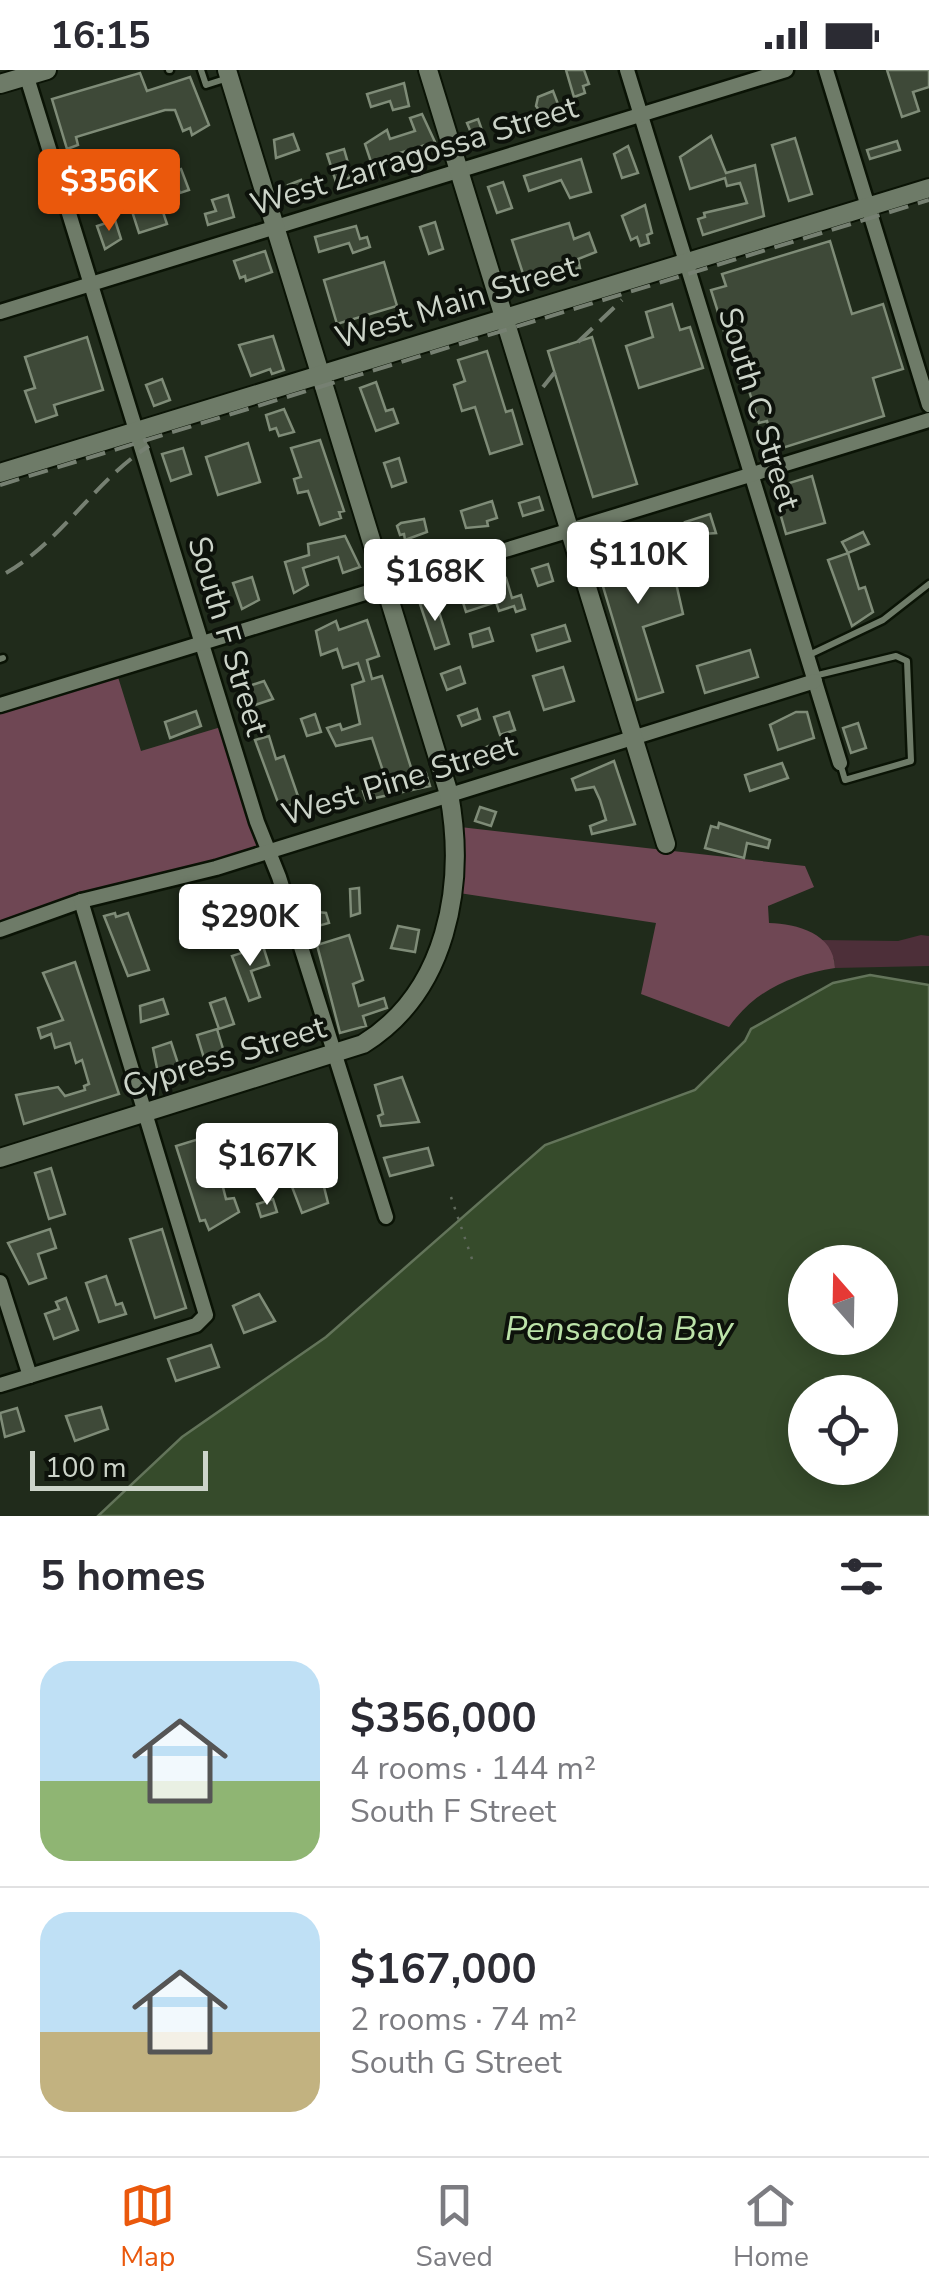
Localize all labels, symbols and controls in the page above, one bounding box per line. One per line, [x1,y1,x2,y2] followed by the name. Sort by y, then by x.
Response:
[50,10,151,61] text: 16:15
[245,85,584,226] street label: West Zarragossa Street
[39,149,179,234] pin: $356K
[60,160,158,203] text: $356K
[330,245,583,359] street label: West Main Street
[708,302,811,517] street label: South C Street
[568,522,708,607] pin: $110K
[177,531,279,742] street label: South F Street
[589,533,687,576] text: $110K
[365,539,505,624] pin: $168K
[386,550,484,593] text: $168K
[276,724,522,836] street label: West Pine Street
[180,884,320,969] pin: $290K
[201,895,299,938] text: $290K
[117,1005,332,1108] street label: Cypress Street
[197,1123,337,1208] pin: $167K
[218,1134,316,1177] text: $167K
[788,1245,898,1355] north arrow
[788,1245,898,1485] map controls
[505,1305,735,1352] water label: Pensacola Bay
[788,1375,898,1485] button: locate
[30,1446,208,1490] scale bar
[45,1449,127,1487] text: 100 m
[40,1548,205,1605] text: 5 homes
[834,1549,889,1604] icon: filters
[350,1690,537,1747] text: $356,000
[120,1701,240,1821] icon: home
[350,1747,596,1790] text: 4 rooms · 144 m²
[350,1790,556,1833] text: South F Street
[350,1941,537,1998] text: $167,000
[120,1952,240,2072] icon: home
[350,1998,577,2041] text: 2 rooms · 74 m²
[350,2041,562,2084] text: South G Street
[120,2178,175,2276] tab: Map
[415,2178,493,2276] tab: Saved
[733,2178,809,2276] tab: Home

